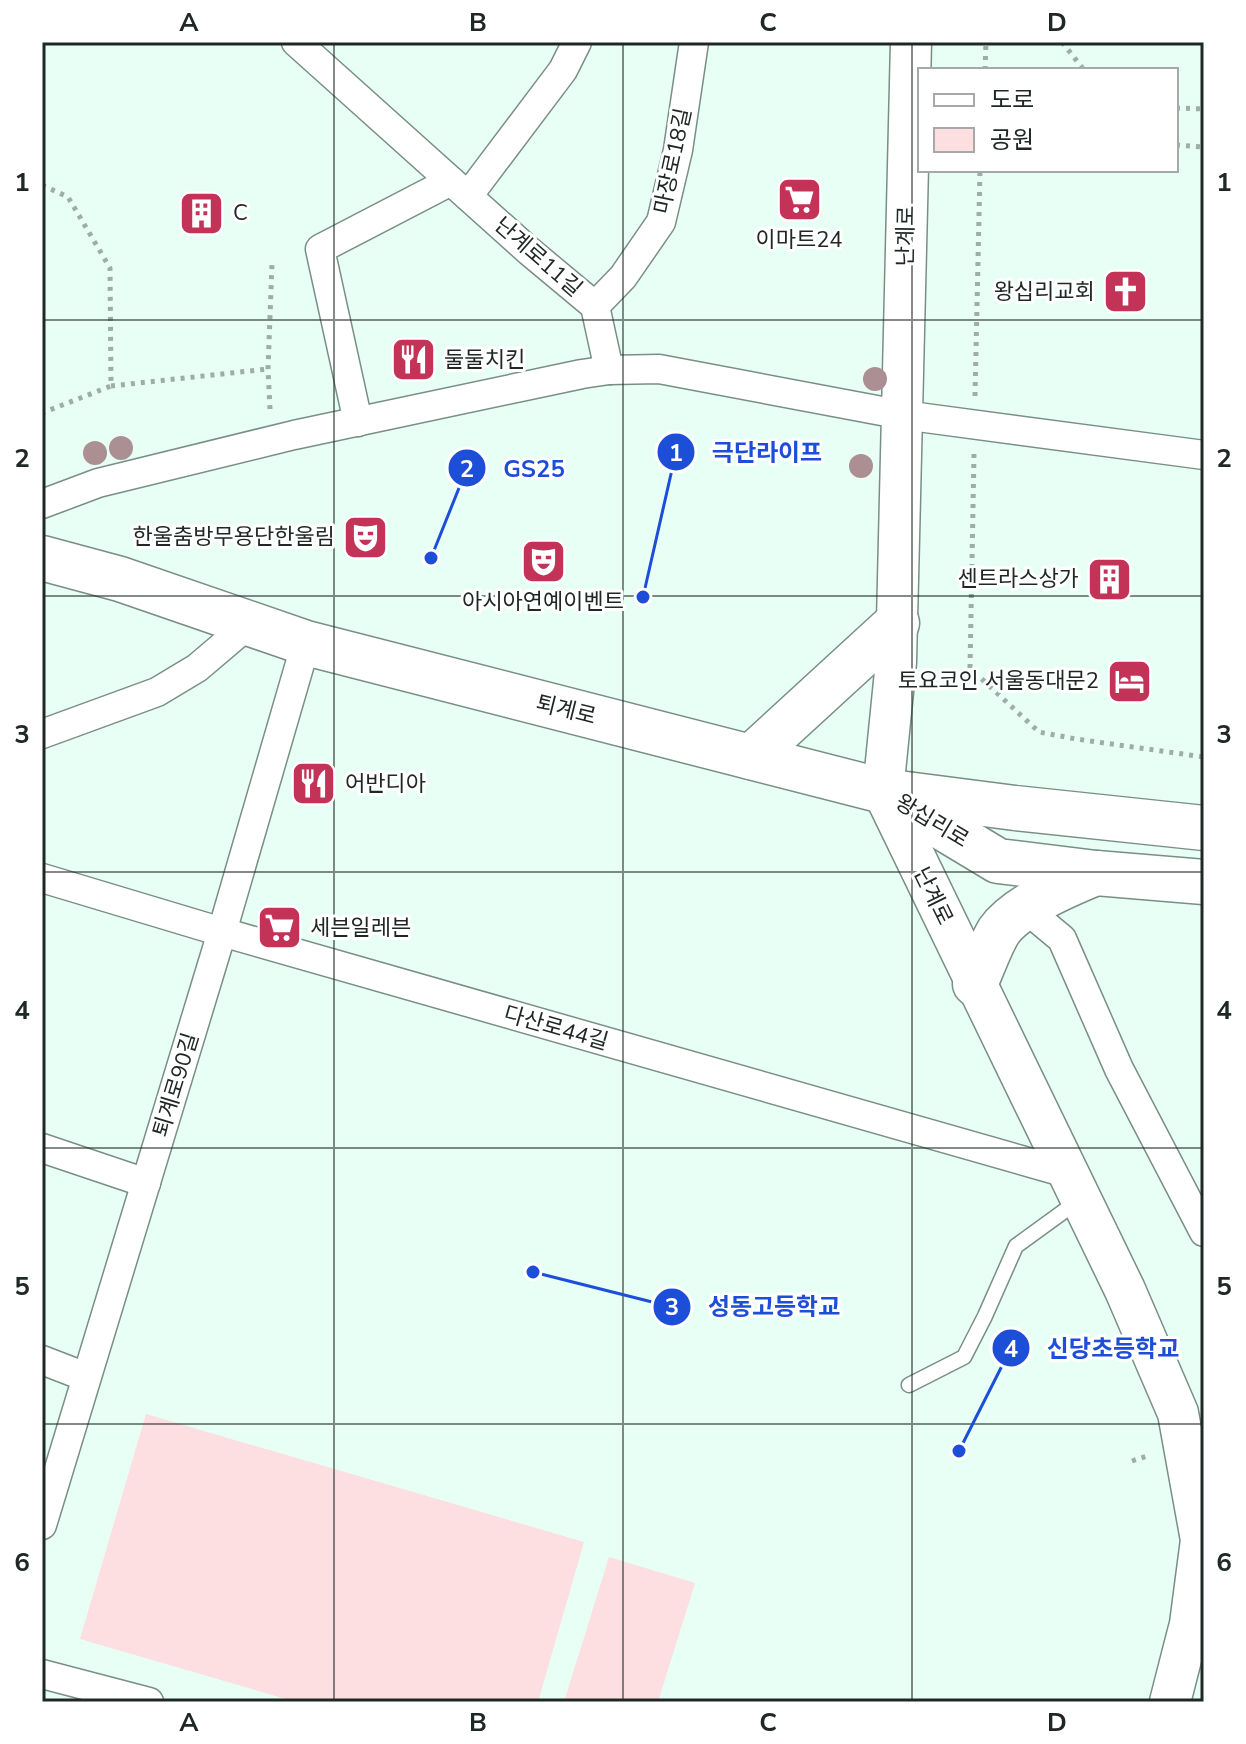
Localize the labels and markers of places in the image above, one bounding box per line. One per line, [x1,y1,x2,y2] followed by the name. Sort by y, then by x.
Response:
[775,175,823,223] supermarket icon: 이마트24
[178,189,226,237] building icon: C
[233,198,248,228] place label: C
[755,225,843,255] place label: 이마트24
[1102,268,1150,316] church icon: 왕십리교회
[994,277,1095,307] place label: 왕십리교회
[389,336,437,384] restaurant icon: 둘둘치킨
[444,345,525,375] place label: 둘둘치킨
[656,428,838,476] callout: 극단라이프
[447,444,581,492] callout: GS25
[342,513,390,561] theatre icon: 한울춤방무용단한울림
[133,522,335,552] place label: 한울춤방무용단한울림
[519,537,567,585] theatre icon: 아시아연예이벤트
[1086,555,1134,603] building icon: 센트라스상가
[958,564,1079,594] place label: 센트라스상가
[462,587,624,617] place label: 아시아연예이벤트
[1106,657,1154,705] hotel icon: 토요코인 서울동대문2
[898,666,1099,696] place label: 토요코인 서울동대문2
[290,760,338,808] restaurant icon: 어반디아
[345,769,426,799] place label: 어반디아
[255,904,303,952] supermarket icon: 세븐일레븐
[310,913,411,943] place label: 세븐일레븐
[652,1283,856,1331] callout: 성동고등학교
[991,1324,1195,1372] callout: 신당초등학교

